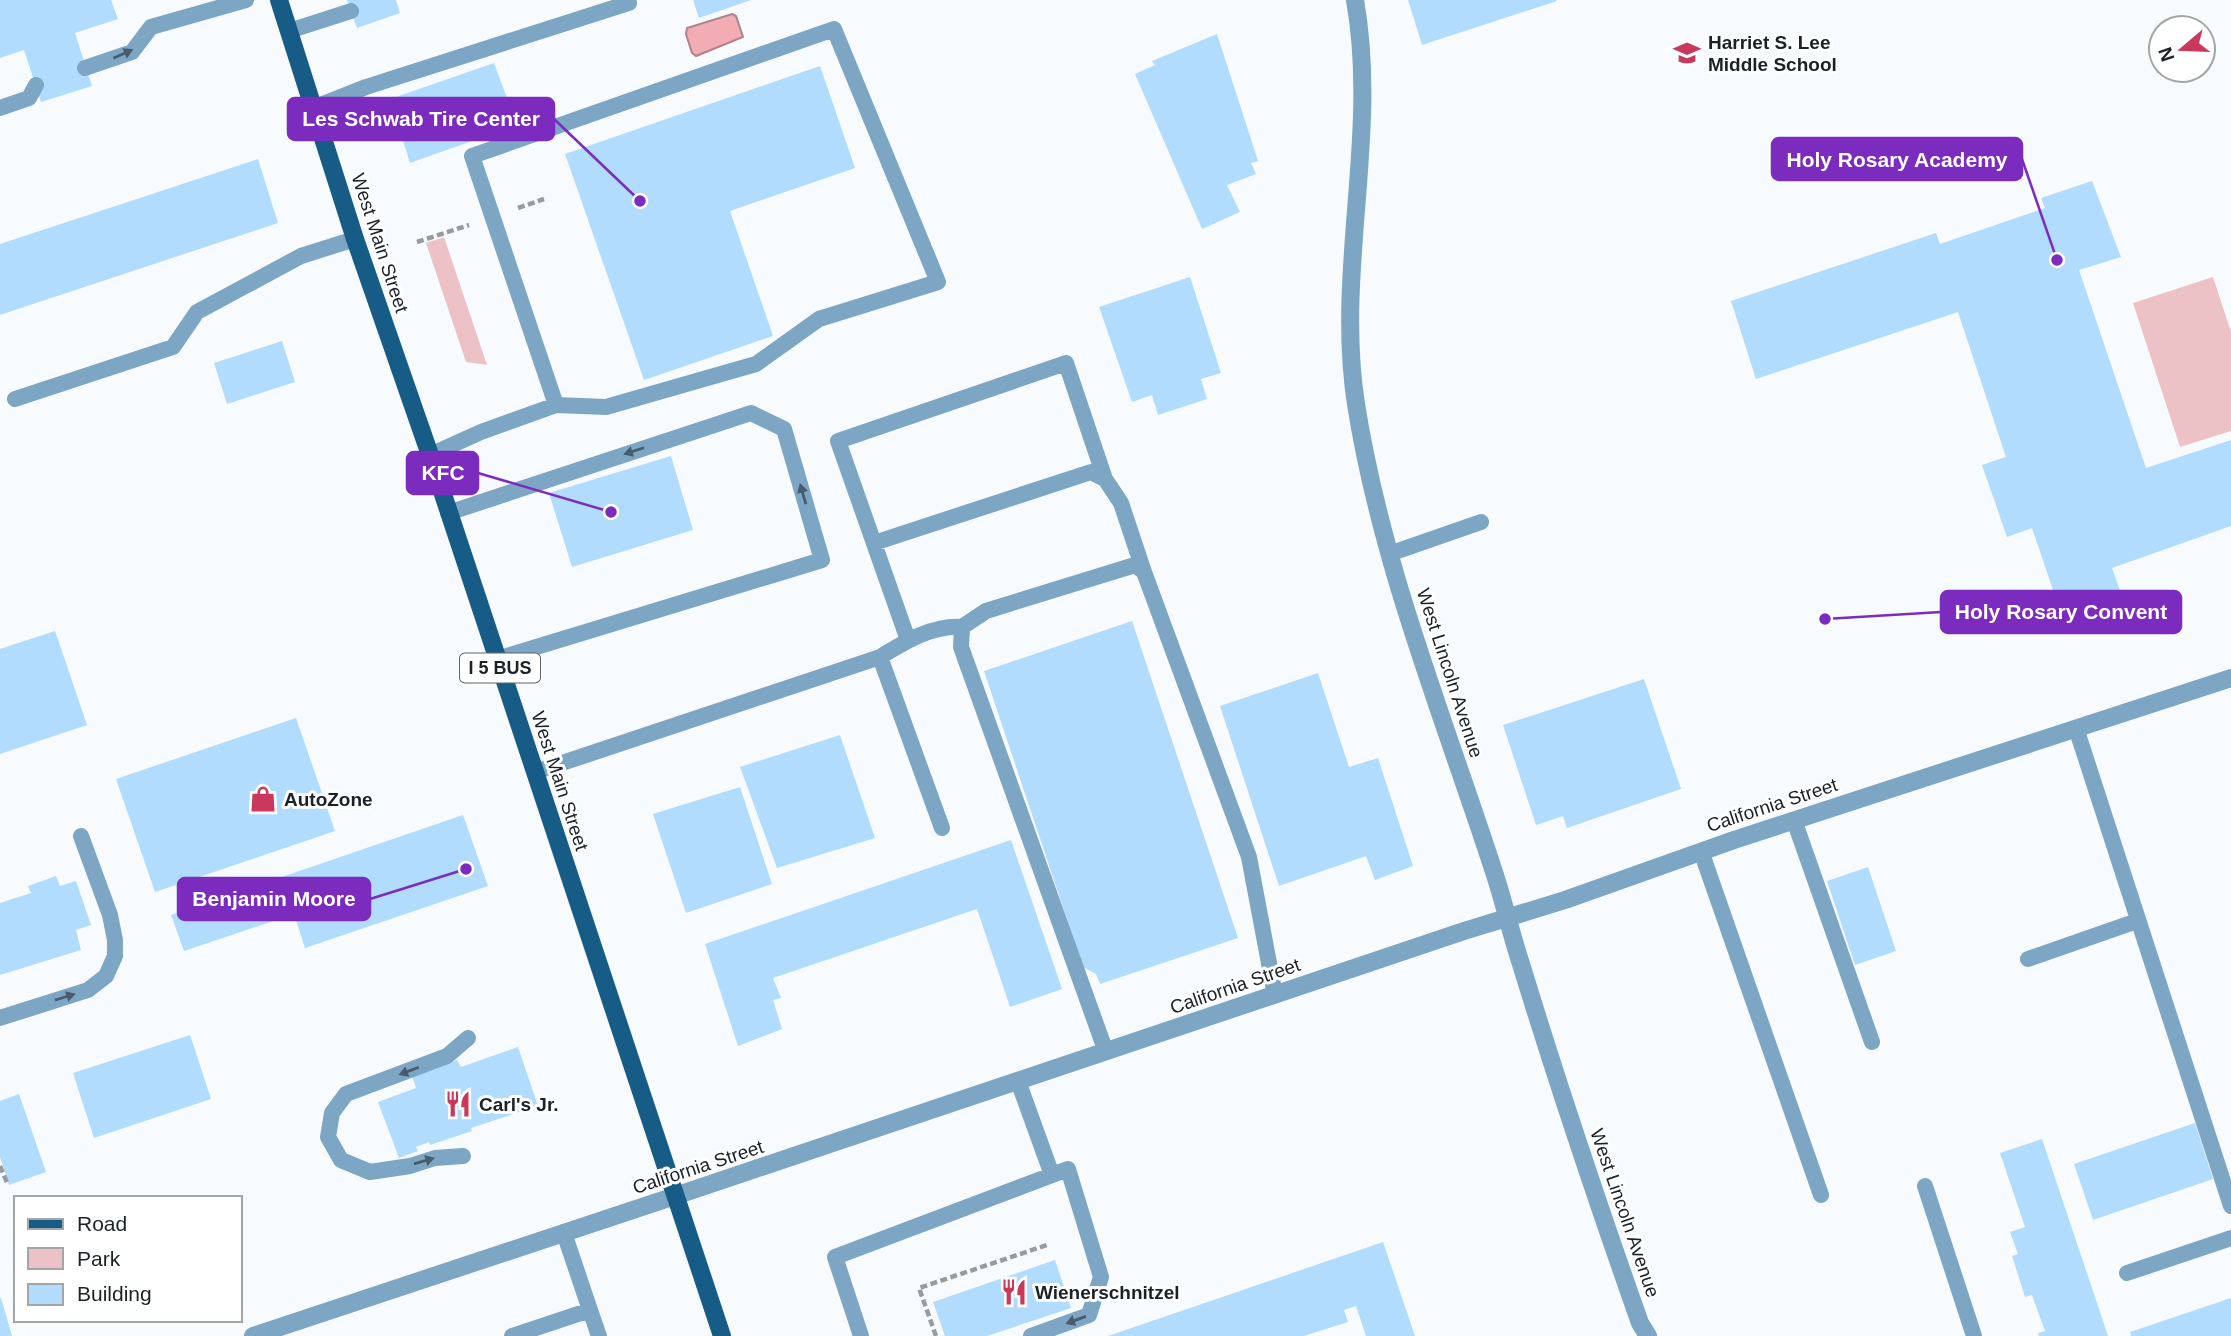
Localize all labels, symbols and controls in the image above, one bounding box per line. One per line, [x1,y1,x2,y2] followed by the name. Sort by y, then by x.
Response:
[2147,14,2217,84] north arrow
[1708,32,1837,75] place label: Harriet S. Lee Middle School
[1672,38,1702,68] school or university icon: Harriet S. Lee Middle School
[2154,44,2179,64] text: N
[113,48,133,60] one-way arrow
[288,98,554,140] callout: Les Schwab Tire Center
[302,107,540,130] text: Les Schwab Tire Center
[1772,138,2022,180] callout: Holy Rosary Academy
[1787,148,2008,171] text: Holy Rosary Academy
[348,171,413,316] street label: West Main Street
[624,447,645,457] one-way arrow
[407,452,478,494] callout: KFC
[421,461,465,484] text: KFC
[797,483,807,504] one-way arrow
[1413,586,1487,760] street label: West Lincoln Avenue
[1941,591,2181,633] callout: Holy Rosary Convent
[1955,600,2167,623] text: Holy Rosary Convent
[460,654,540,682] road number: I 5 BUS
[528,709,593,854] street label: West Main Street
[1704,774,1841,836] street label: California Street
[248,784,278,814] shop icon: AutoZone
[284,789,373,810] place label: AutoZone
[178,878,370,920] callout: Benjamin Moore
[192,887,356,910] text: Benjamin Moore
[1167,954,1304,1018] street label: California Street
[55,992,76,1002] one-way arrow
[398,1065,419,1076] one-way arrow
[443,1089,473,1119] restaurant icon: Carl's Jr.
[479,1094,559,1115] place label: Carl's Jr.
[1586,1126,1664,1300] street label: West Lincoln Avenue
[630,1136,767,1198] street label: California Street
[414,1156,435,1166] one-way arrow
[14,1196,242,1322] legend
[77,1212,127,1235] text: Road
[77,1247,121,1270] text: Park
[999,1277,1029,1307] restaurant icon: Wienerschnitzel
[77,1282,152,1305] text: Building
[1035,1282,1179,1303] place label: Wienerschnitzel
[1065,1314,1086,1325] one-way arrow

